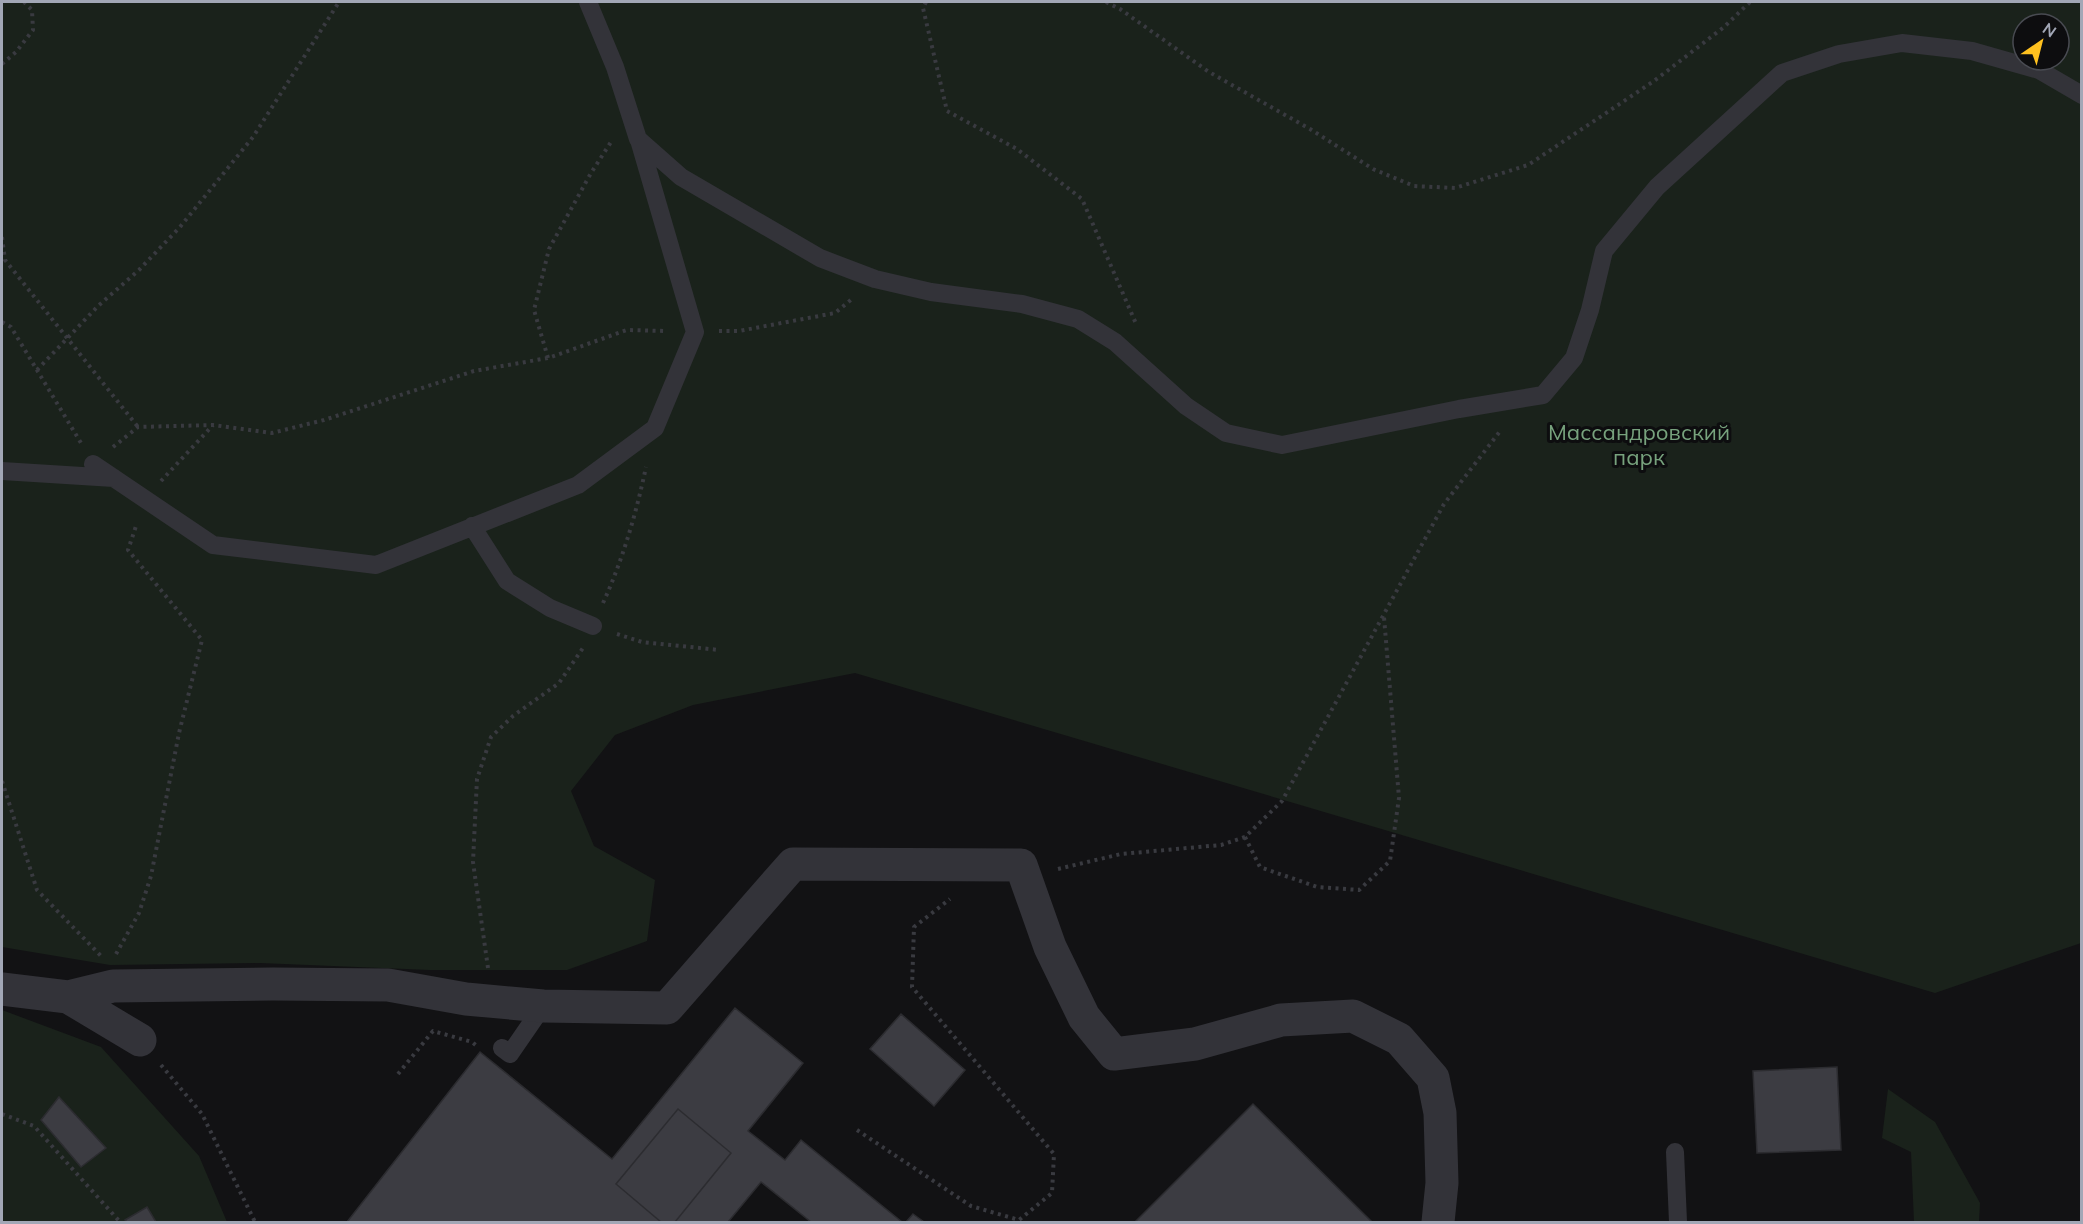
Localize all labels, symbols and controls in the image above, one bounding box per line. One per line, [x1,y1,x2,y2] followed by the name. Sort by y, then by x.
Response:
[2011,12,2071,72] north arrow
[2039,18,2060,41] text: N
[1548,418,1730,471] park label: Массандровский парк

